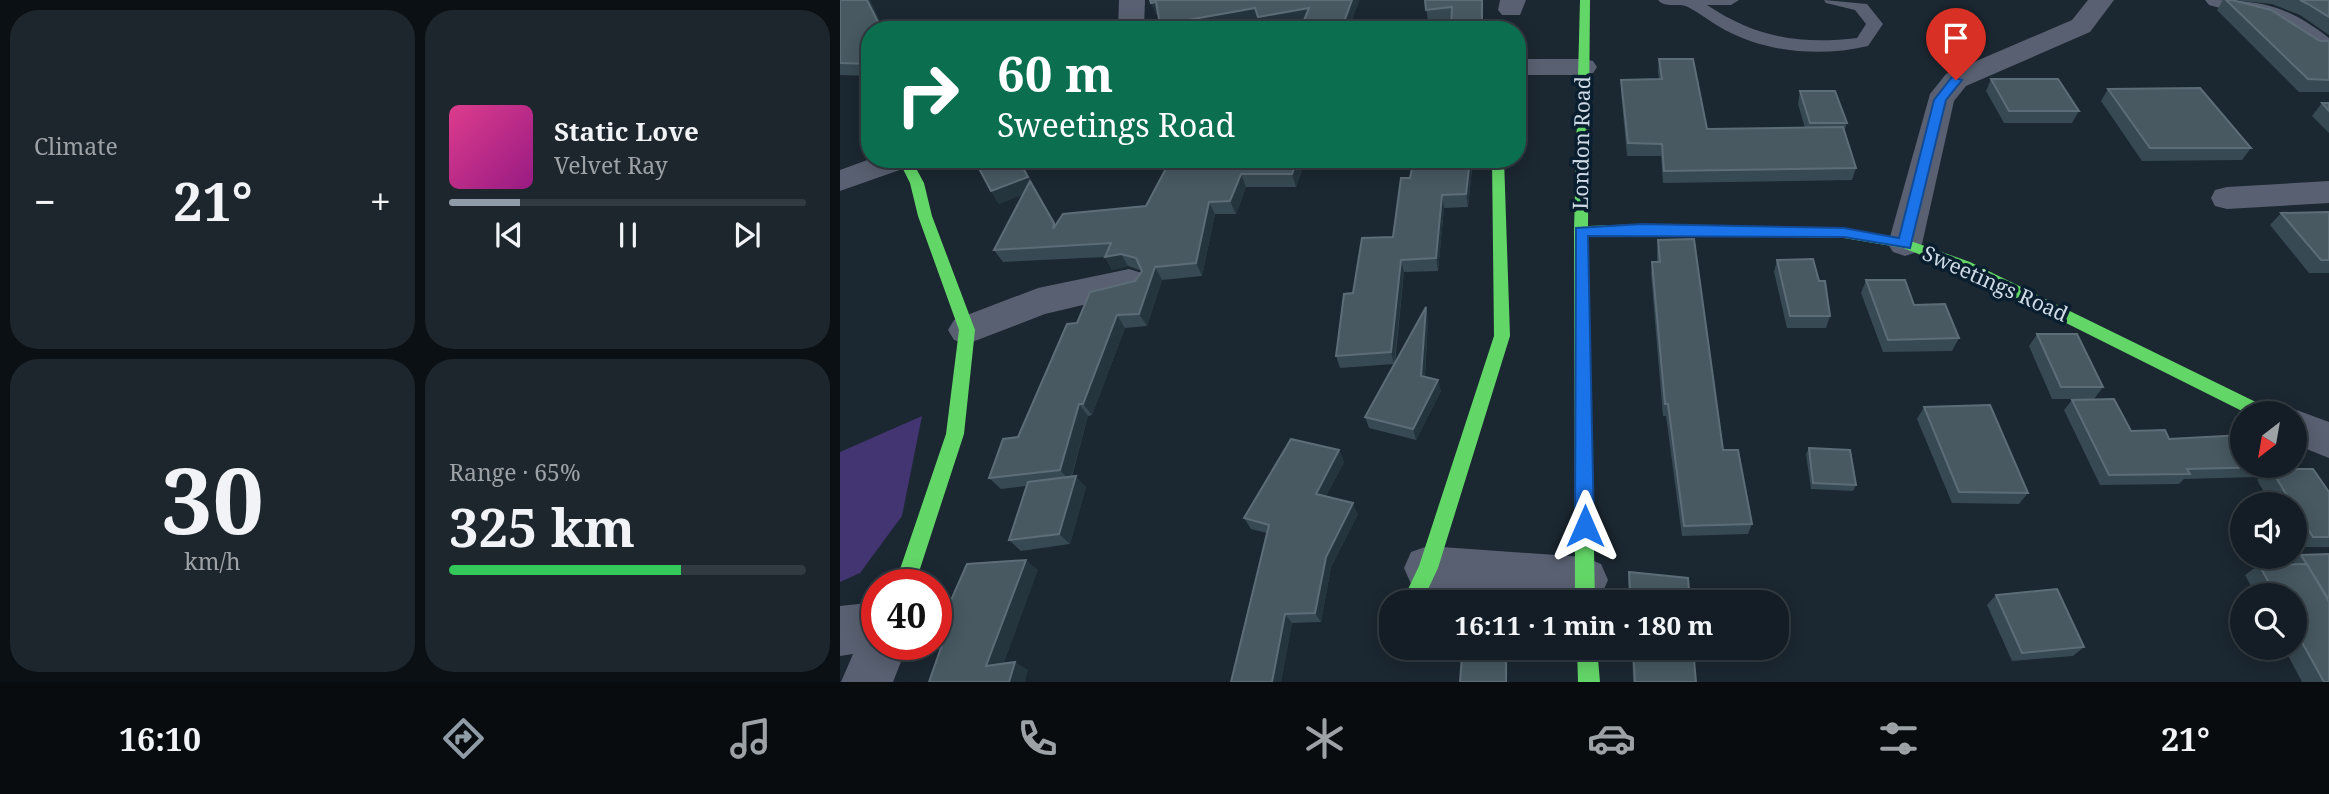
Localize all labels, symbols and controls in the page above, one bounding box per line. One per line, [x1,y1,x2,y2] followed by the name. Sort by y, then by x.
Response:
[1926,8,1986,80] pin
[1937,19,1975,57] icon: arrive
[997,40,1113,106] text: 60 m
[882,49,973,140] icon: right
[1566,76,1596,210] street label: London Road
[997,103,1235,146] text: Sweetings Road
[554,113,699,149] text: Static Love
[34,130,118,162] text: Climate
[554,149,668,181] text: Velvet Ray
[173,165,253,236] text: 21°
[34,175,56,227] text: −
[370,175,391,227] text: +
[490,216,528,254] icon: previous
[609,216,647,254] icon: pause
[728,216,766,254] icon: next
[1918,239,2073,328] street label: Sweetings Road
[2230,401,2306,478] north arrow
[2230,401,2307,660] map controls
[161,437,264,561] text: 30
[449,456,581,488] text: Range · 65%
[1548,489,1622,563] position arrow
[449,491,635,562] text: 325 km
[2230,492,2307,569] button: sound
[184,545,241,577] text: km/h
[861,569,952,660] speed limit sign: 40
[2230,583,2307,660] button: search
[1454,607,1714,643] text: 16:11 · 1 min · 180 m
[439,714,488,763] icon: directions
[726,714,775,763] icon: music
[1013,714,1062,763] icon: phone
[1300,714,1349,763] icon: climate
[1587,714,1636,763] icon: car
[1874,714,1923,763] icon: filters
[119,717,201,760] text: 16:10
[2161,717,2210,760] text: 21°

